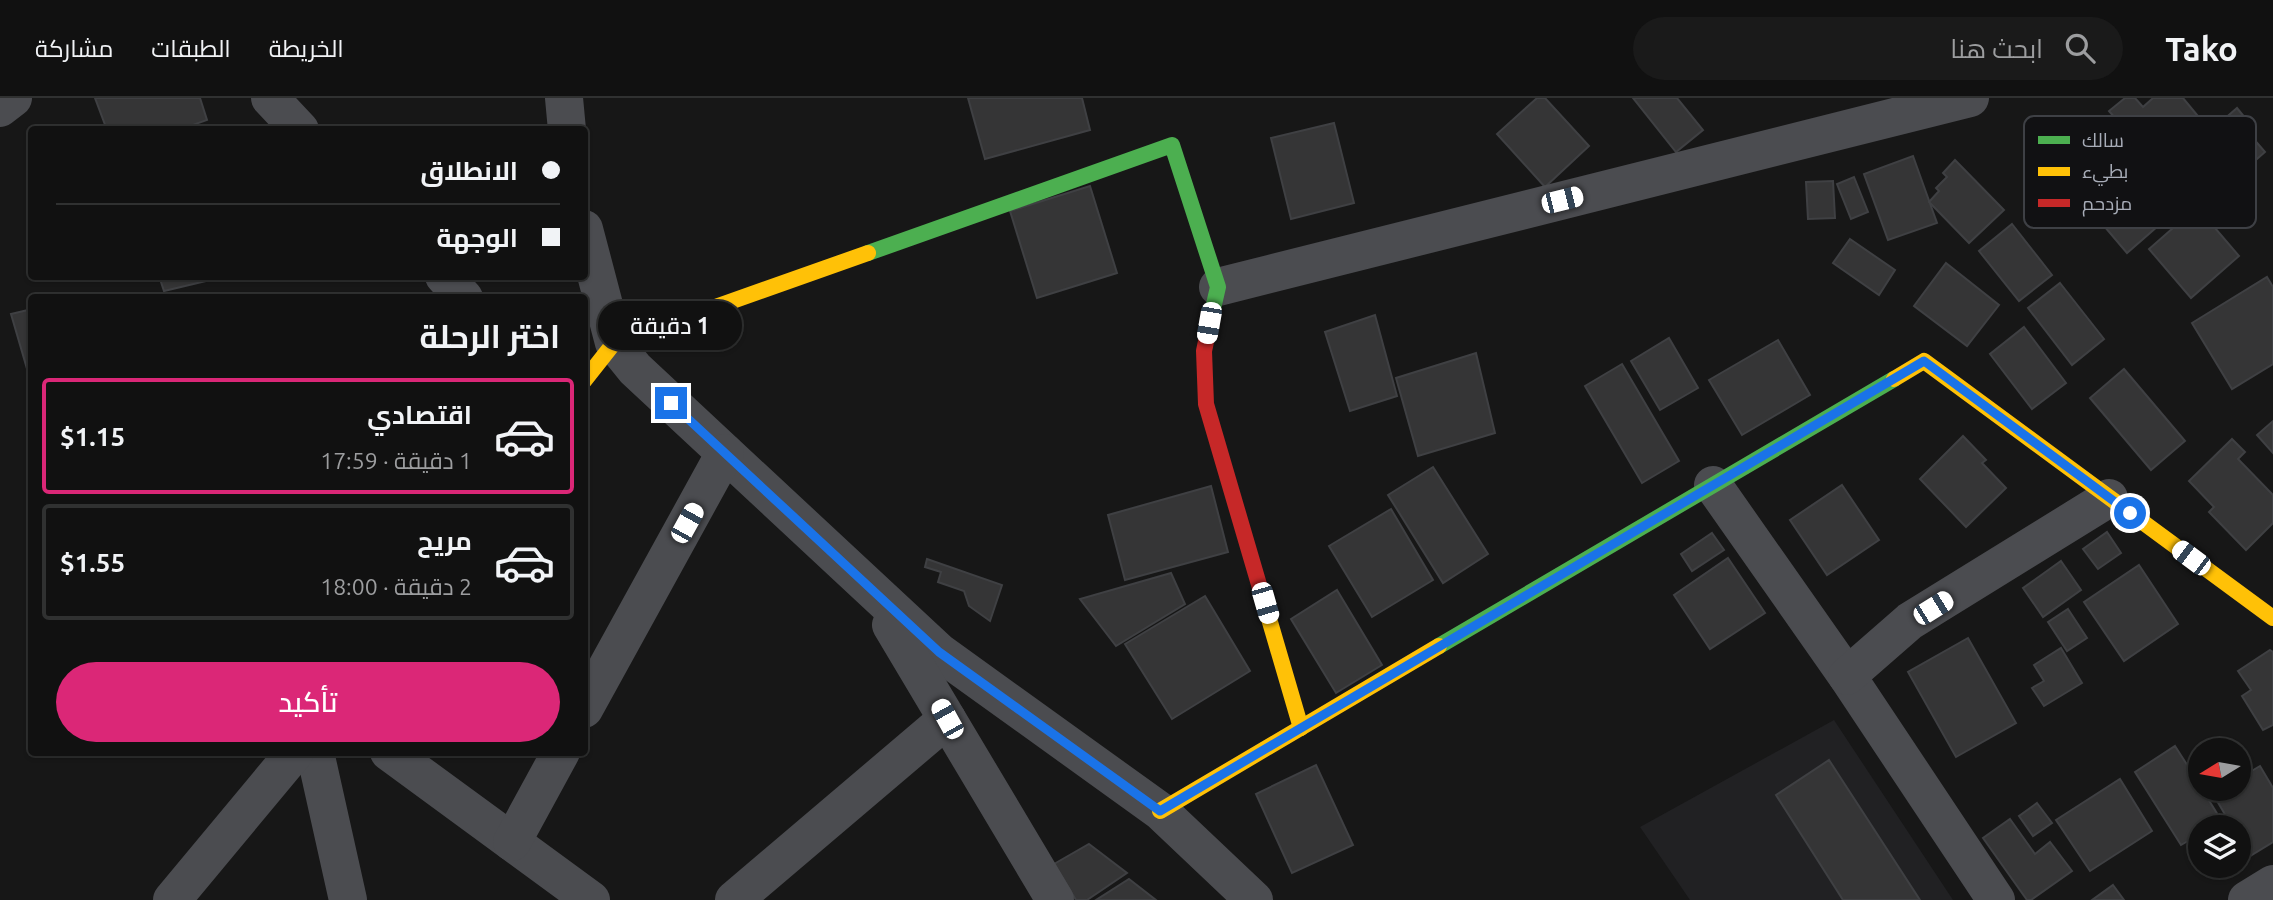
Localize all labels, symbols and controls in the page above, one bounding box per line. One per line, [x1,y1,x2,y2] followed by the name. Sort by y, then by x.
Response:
[1633,17,2123,80] search box
[2061,29,2099,67] icon: search
[2165,30,2238,67] text: Tako
[1950,34,2043,63] text: ابحث هنا
[35,35,113,62] text: مشاركة
[151,35,231,62] text: الطبقات
[269,35,344,62] text: الخريطة
[2024,116,2256,228] legend
[2082,129,2124,151] text: سالك
[420,156,518,185] text: الانطلاق
[2082,160,2128,186] text: بطيء
[1540,185,1585,215] car
[2082,192,2132,217] text: مزدحم
[437,223,518,252] text: الوجهة
[1196,300,1223,346] car
[599,302,743,350] callout: 1 دقيقة
[630,313,710,338] text: 1 دقيقة
[419,318,560,354] text: اختر الرحلة
[655,387,687,419] route end
[367,400,472,429] text: اقتصادي
[493,405,556,468] icon: car
[60,422,125,451] text: $1.15
[320,448,472,473] text: 1 دقيقة · 17:59
[2114,497,2146,529] route start
[668,500,707,546] car
[417,526,472,555] text: مريح
[493,531,556,594] icon: car
[2168,537,2215,579] car
[60,548,125,577] text: $1.55
[320,574,472,599] text: 2 دقيقة · 18:00
[1250,580,1281,626] car
[1910,588,1957,628] car
[56,662,560,742] button: تأكيد
[928,696,967,742] car
[2188,738,2250,802] north arrow
[2188,738,2251,878] map controls
[2188,815,2251,878] button: layers

